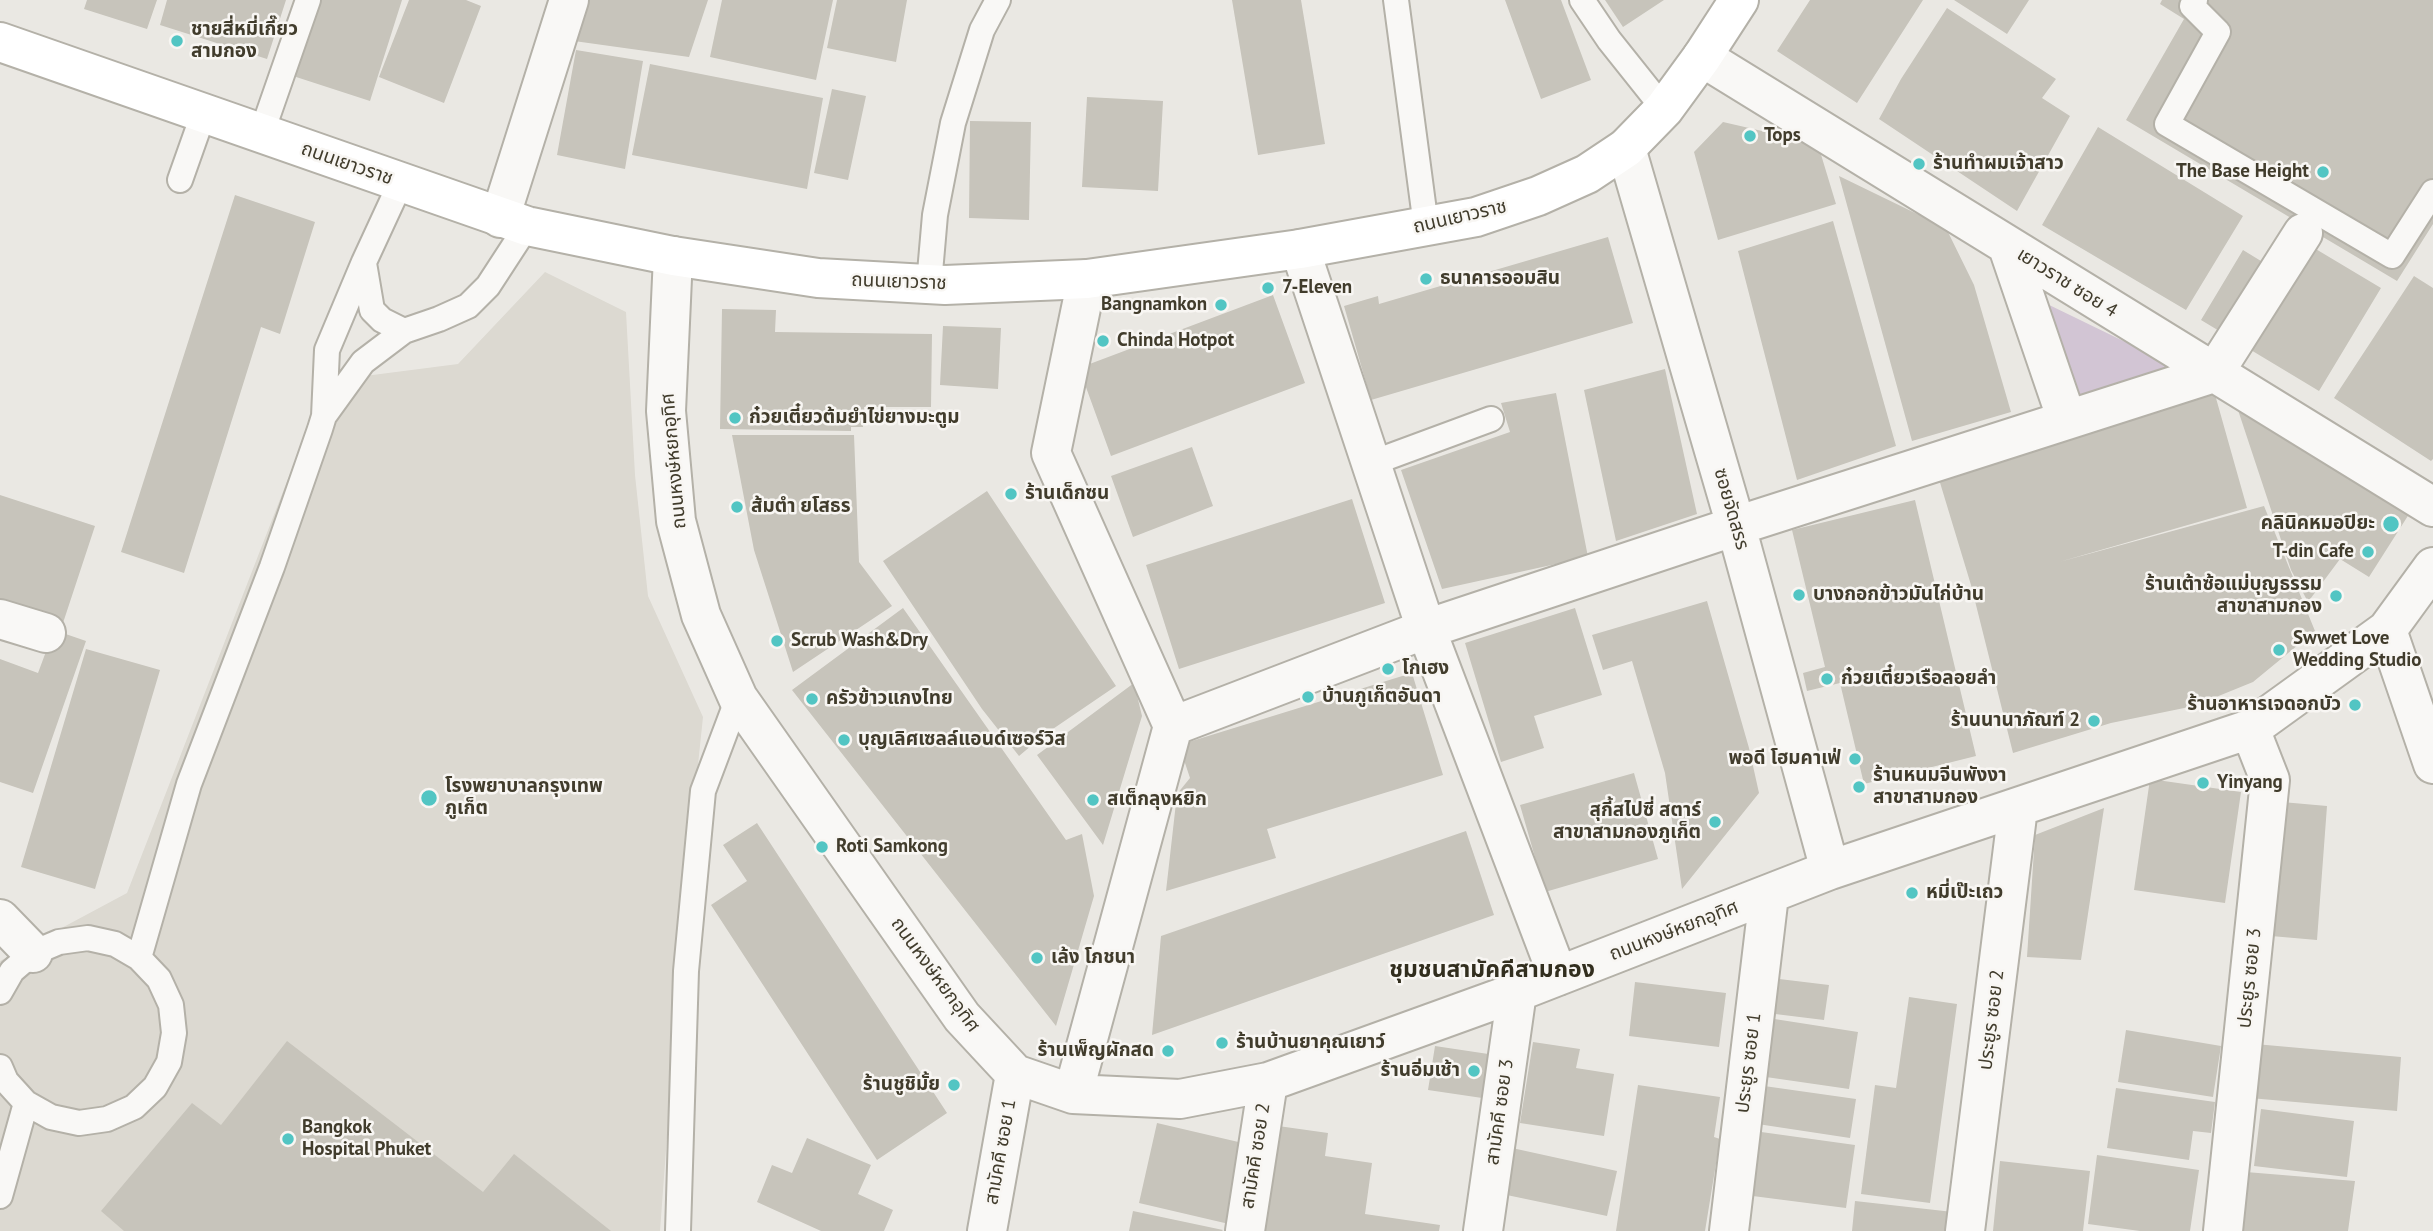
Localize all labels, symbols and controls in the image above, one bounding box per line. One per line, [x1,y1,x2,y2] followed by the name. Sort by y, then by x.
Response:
[191,19,298,63] place label: ชายสี่หมี่เกี๊ยว สามกอง
[169,33,185,49] marker: ชายสี่หมี่เกี๊ยว สามกอง
[1764,125,1801,147] place label: Tops
[1742,128,1758,144] marker: Tops
[298,138,396,190] street label: ถนนเยาวราช
[1933,153,2064,175] place label: ร้านทำผมเจ้าสาว
[1911,156,1927,172] marker: ร้านทำผมเจ้าสาว
[2176,161,2309,183] place label: The Base Height
[2315,164,2331,180] marker: The Base Height
[1411,195,1509,239] street label: ถนนเยาวราช
[2013,243,2121,323] street label: เยาวราช ซอย 4
[1440,268,1560,290] place label: ธนาคารออมสิน
[851,269,947,295] street label: ถนนเยาวราช
[1418,271,1434,287] marker: ธนาคารออมสิน
[1282,277,1352,299] place label: 7-Eleven
[1260,280,1276,296] marker: 7-Eleven
[1101,294,1207,316] place label: Bangnamkon
[1213,297,1229,313] marker: Bangnamkon
[1117,330,1234,352] place label: Chinda Hotpot
[1095,333,1111,349] marker: Chinda Hotpot
[657,392,691,530] street label: ถนนหงษ์หยกอุทิศ
[749,407,959,429] place label: ก๋วยเตี๋ยวต้มยำไข่ยางมะตูม
[727,410,743,426] marker: ก๋วยเตี๋ยวต้มยำไข่ยางมะตูม
[1708,465,1754,553] street label: ซอยจัดสรร
[1025,483,1109,505] place label: ร้านเด็กซน
[1003,486,1019,502] marker: ร้านเด็กซน
[751,496,850,518] place label: ส้มตำ ยโสธร
[729,499,745,515] marker: ส้มตำ ยโสธร
[2261,513,2375,535] place label: คลินิคหมอปิยะ
[2381,514,2401,534] marker: คลินิคหมอปิยะ
[2273,541,2354,563] place label: T-din Cafe
[2360,544,2376,560] marker: T-din Cafe
[2145,574,2322,618] place label: ร้านเต้าซ้อแม่บุญธรรม สาขาสามกอง
[1813,584,1984,606] place label: บางกอกข้าวมันไก่บ้าน
[1791,587,1807,603] marker: บางกอกข้าวมันไก่บ้าน
[2328,588,2344,604] marker: ร้านเต้าซ้อแม่บุญธรรม สาขาสามกอง
[2293,628,2421,672] place label: Swwet Love Wedding Studio
[791,630,928,652] place label: Scrub Wash&Dry
[769,633,785,649] marker: Scrub Wash&Dry
[2271,642,2287,658] marker: Swwet Love Wedding Studio
[1402,658,1449,680] place label: โกเฮง
[1380,661,1396,677] marker: โกเฮง
[1841,668,1996,690] place label: ก๋วยเตี๋ยวเรือลอยลำ
[1819,671,1835,687] marker: ก๋วยเตี๋ยวเรือลอยลำ
[1322,686,1441,708] place label: บ้านภูเก็ตอันดา
[826,688,953,710] place label: ครัวข้าวแกงไทย
[1300,689,1316,705] marker: บ้านภูเก็ตอันดา
[804,691,820,707] marker: ครัวข้าวแกงไทย
[2187,694,2341,716] place label: ร้านอาหารเจดอกบัว
[2347,697,2363,713] marker: ร้านอาหารเจดอกบัว
[1951,710,2080,732] place label: ร้านนานาภัณฑ์ 2
[2086,713,2102,729] marker: ร้านนานาภัณฑ์ 2
[858,729,1066,751] place label: บุญเลิศเซลล์แอนด์เซอร์วิส
[836,732,852,748] marker: บุญเลิศเซลล์แอนด์เซอร์วิส
[1729,748,1841,770] place label: พอดี โฮมคาเฟ่
[1847,751,1863,767] marker: พอดี โฮมคาเฟ่
[1873,765,2006,809] place label: ร้านหนมจีนพังงา สาขาสามกอง
[2217,772,2283,794] place label: Yinyang
[2195,775,2211,791] marker: Yinyang
[445,776,603,820] place label: โรงพยาบาลกรุงเทพ ภูเก็ต
[1851,779,1867,795] marker: ร้านหนมจีนพังงา สาขาสามกอง
[419,788,439,808] marker: โรงพยาบาลกรุงเทพ ภูเก็ต
[1107,789,1207,811] place label: สเต็กลุงหยิก
[1085,792,1101,808] marker: สเต็กลุงหยิก
[1553,800,1701,844] place label: สุกี้สไปซี่ สตาร์ สาขาสามกองภูเก็ต
[1707,814,1723,830] marker: สุกี้สไปซี่ สตาร์ สาขาสามกองภูเก็ต
[836,836,948,858] place label: Roti Samkong
[814,839,830,855] marker: Roti Samkong
[1926,882,2003,904] place label: หมี่เป๊ะเถว
[1904,885,1920,901] marker: หมี่เป๊ะเถว
[1606,896,1742,966] street label: ถนนหงษ์หยกอุทิศ
[886,913,984,1037] street label: ถนนหงษ์หยกอุทิศ
[2233,927,2267,1029] street label: ประยูร ซอย 3
[1051,947,1135,969] place label: เล้ง โภชนา
[1029,950,1045,966] marker: เล้ง โภชนา
[1389,956,1595,984] district label: ชุมชนสามัคคีสามกอง
[1975,968,2009,1072] street label: ประยูร ซอย 2
[1732,1011,1766,1115] street label: ประยูร ซอย 1
[1236,1032,1385,1054] place label: ร้านบ้านยาคุณเยาว์
[1214,1035,1230,1051] marker: ร้านบ้านยาคุณเยาว์
[1037,1040,1154,1062] place label: ร้านเพ็ญผักสด
[1160,1043,1176,1059] marker: ร้านเพ็ญผักสด
[1481,1058,1519,1166] street label: สามัคคี ซอย 3
[1381,1060,1460,1082] place label: ร้านอิ่มเช้า
[1466,1063,1482,1079] marker: ร้านอิ่มเช้า
[863,1074,940,1096] place label: ร้านชูชิมั้ย
[946,1077,962,1093] marker: ร้านชูชิมั้ย
[980,1097,1022,1207] street label: สามัคคี ซอย 1
[1236,1101,1276,1211] street label: สามัคคี ซอย 2
[302,1117,431,1161] place label: Bangkok Hospital Phuket
[280,1131,296,1147] marker: Bangkok Hospital Phuket

